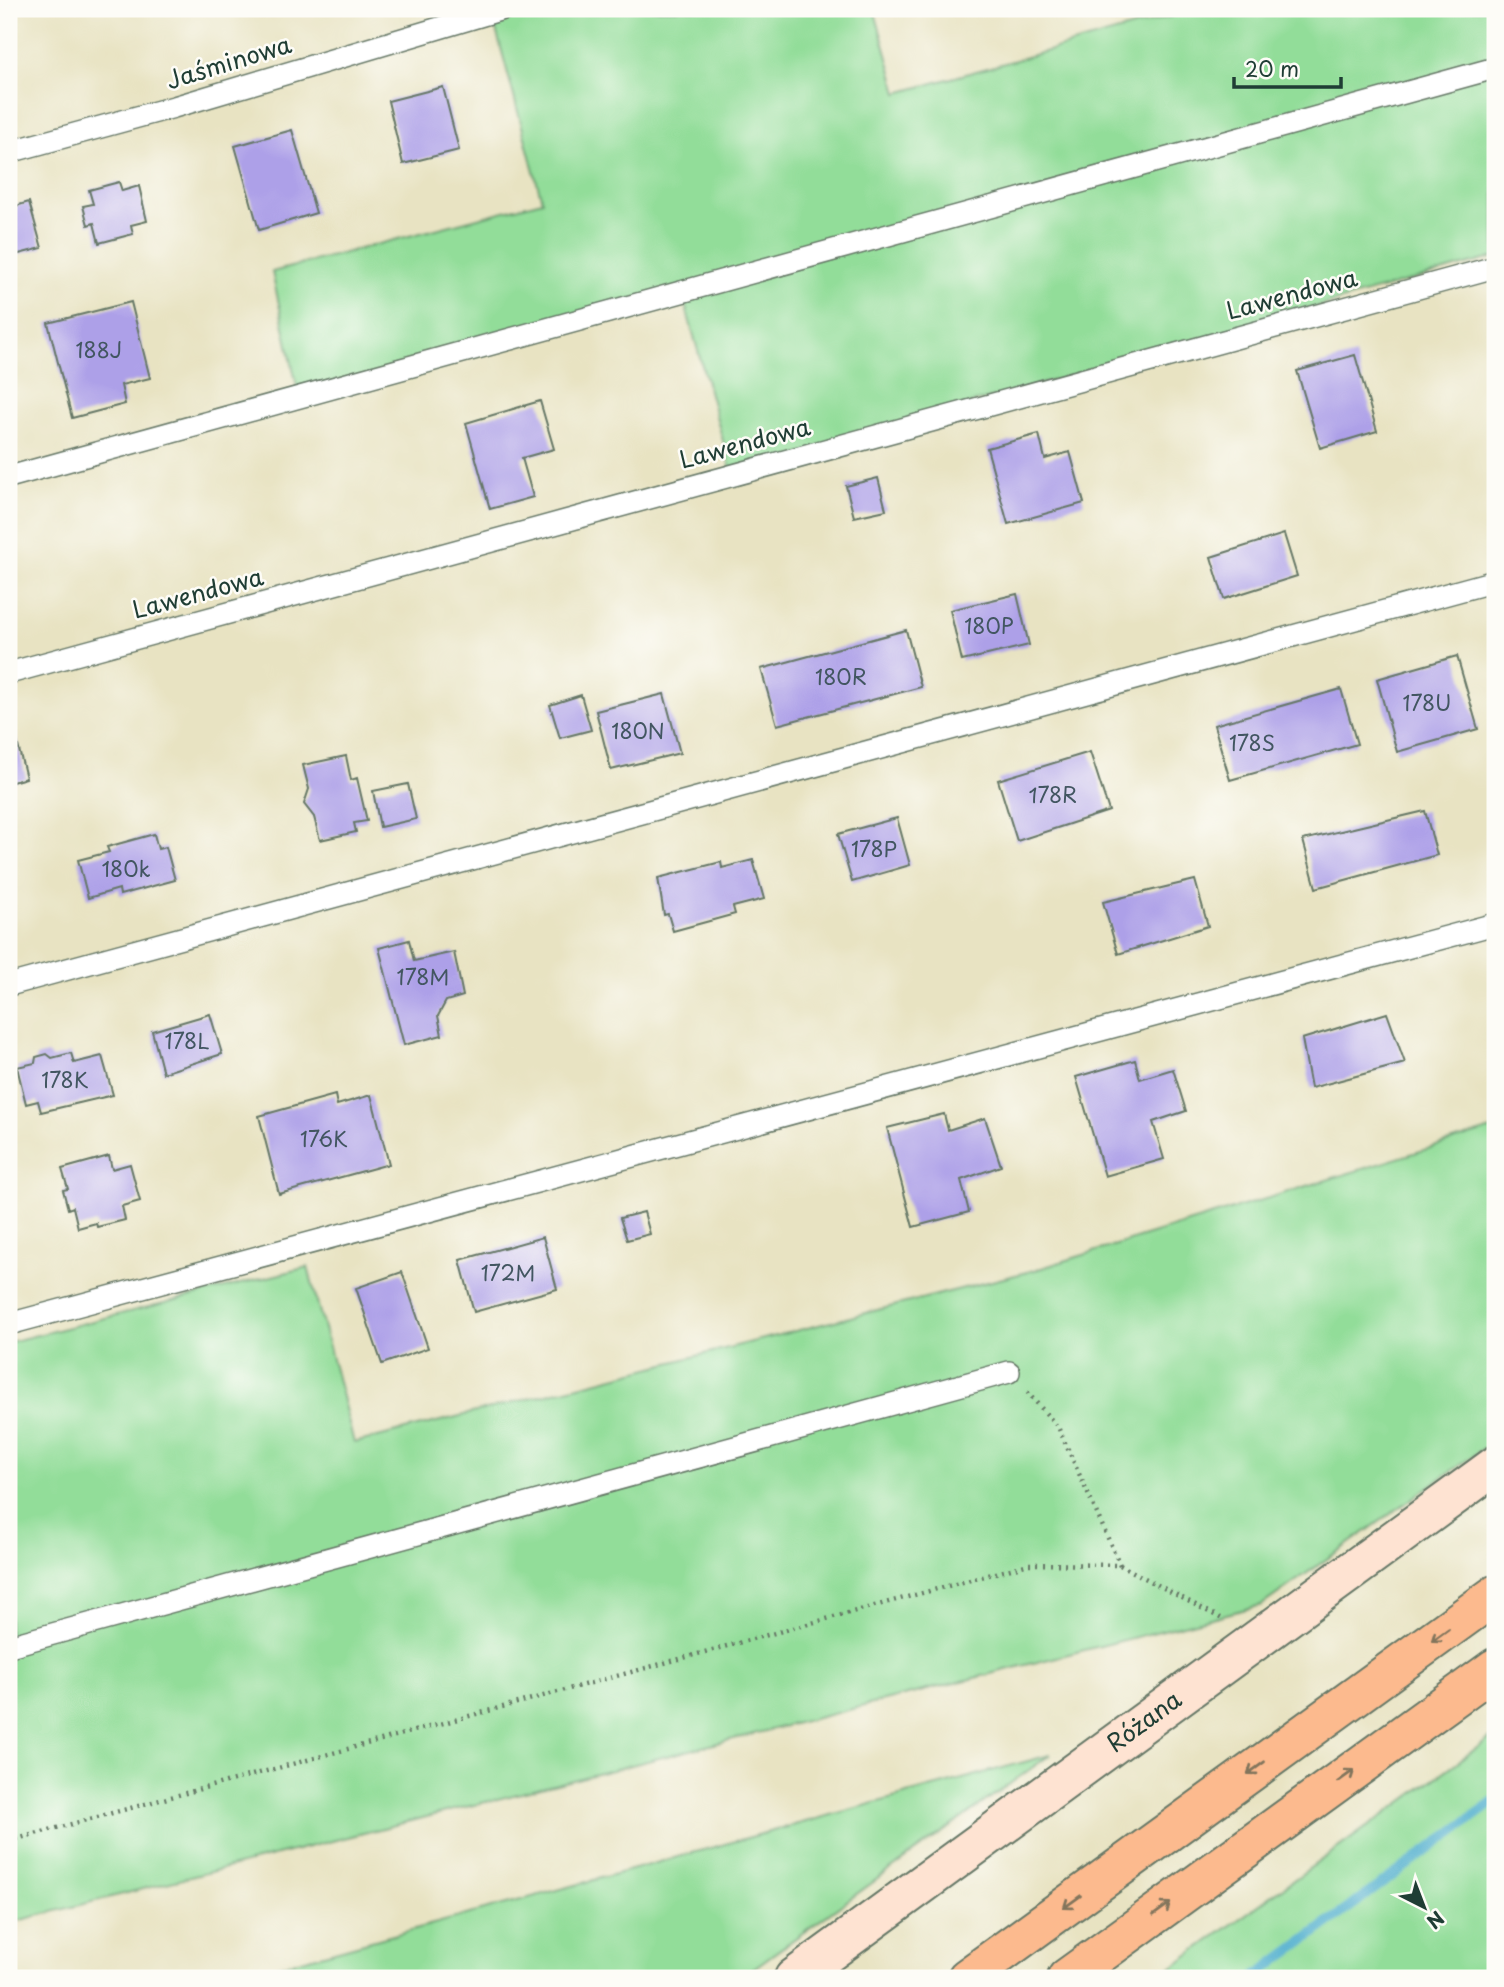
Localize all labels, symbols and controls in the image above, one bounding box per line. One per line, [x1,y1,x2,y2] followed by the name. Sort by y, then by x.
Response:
[161,25,295,97] street label: Jaśminowa
[1234,46,1341,90] scale bar
[1245,52,1299,84] text: 20 m
[1222,258,1361,328] street label: Lawendowa
[76,333,122,365] house number: 188J
[675,407,814,477] street label: Lawendowa
[128,557,267,627] street label: Lawendowa
[964,609,1014,641] house number: 180P
[815,660,867,692] house number: 180R
[1403,686,1451,718] house number: 178U
[611,714,665,746] house number: 180N
[1229,726,1275,758] house number: 178S
[1029,778,1077,810] house number: 178R
[851,832,897,864] house number: 178P
[101,852,151,884] house number: 180k
[397,960,449,992] house number: 178M
[165,1024,209,1056] house number: 178L
[41,1063,89,1095] house number: 178K
[300,1122,348,1154] house number: 176K
[481,1256,535,1288] house number: 172M
[1431,1627,1450,1642] one-way arrow
[1098,1681,1188,1760] street label: Różana
[1247,1761,1266,1776] one-way arrow
[1337,1769,1356,1784] one-way arrow
[1388,1871,1458,1941] north arrow
[1063,1895,1082,1909] one-way arrow
[1152,1902,1171,1917] one-way arrow
[1421,1905,1451,1936] text: N

